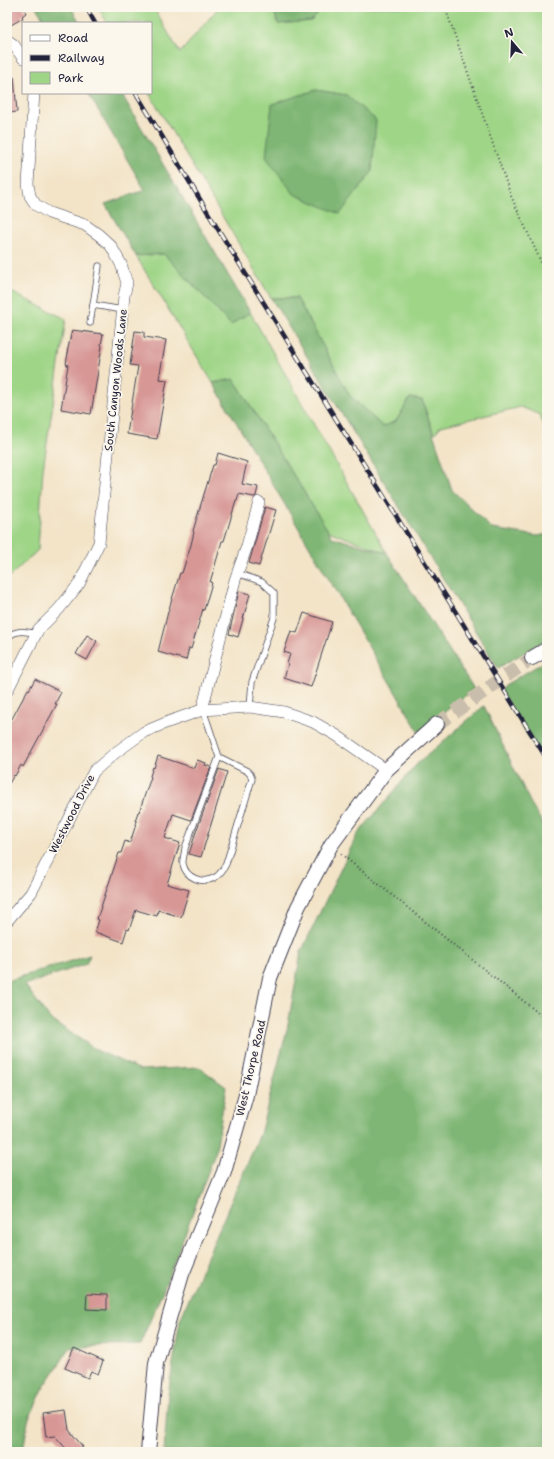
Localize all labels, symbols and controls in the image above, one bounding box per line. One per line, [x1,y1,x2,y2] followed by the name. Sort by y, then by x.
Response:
[22,22,152,94] legend
[492,22,532,62] north arrow
[502,24,516,42] text: N
[58,30,89,46] text: Road
[58,50,105,66] text: Railway
[58,70,84,86] text: Park
[101,308,131,452] street label: South Canyon Woods Lane
[46,772,98,856] street label: Westwood Drive
[233,1018,269,1118] street label: West Thorpe Road

